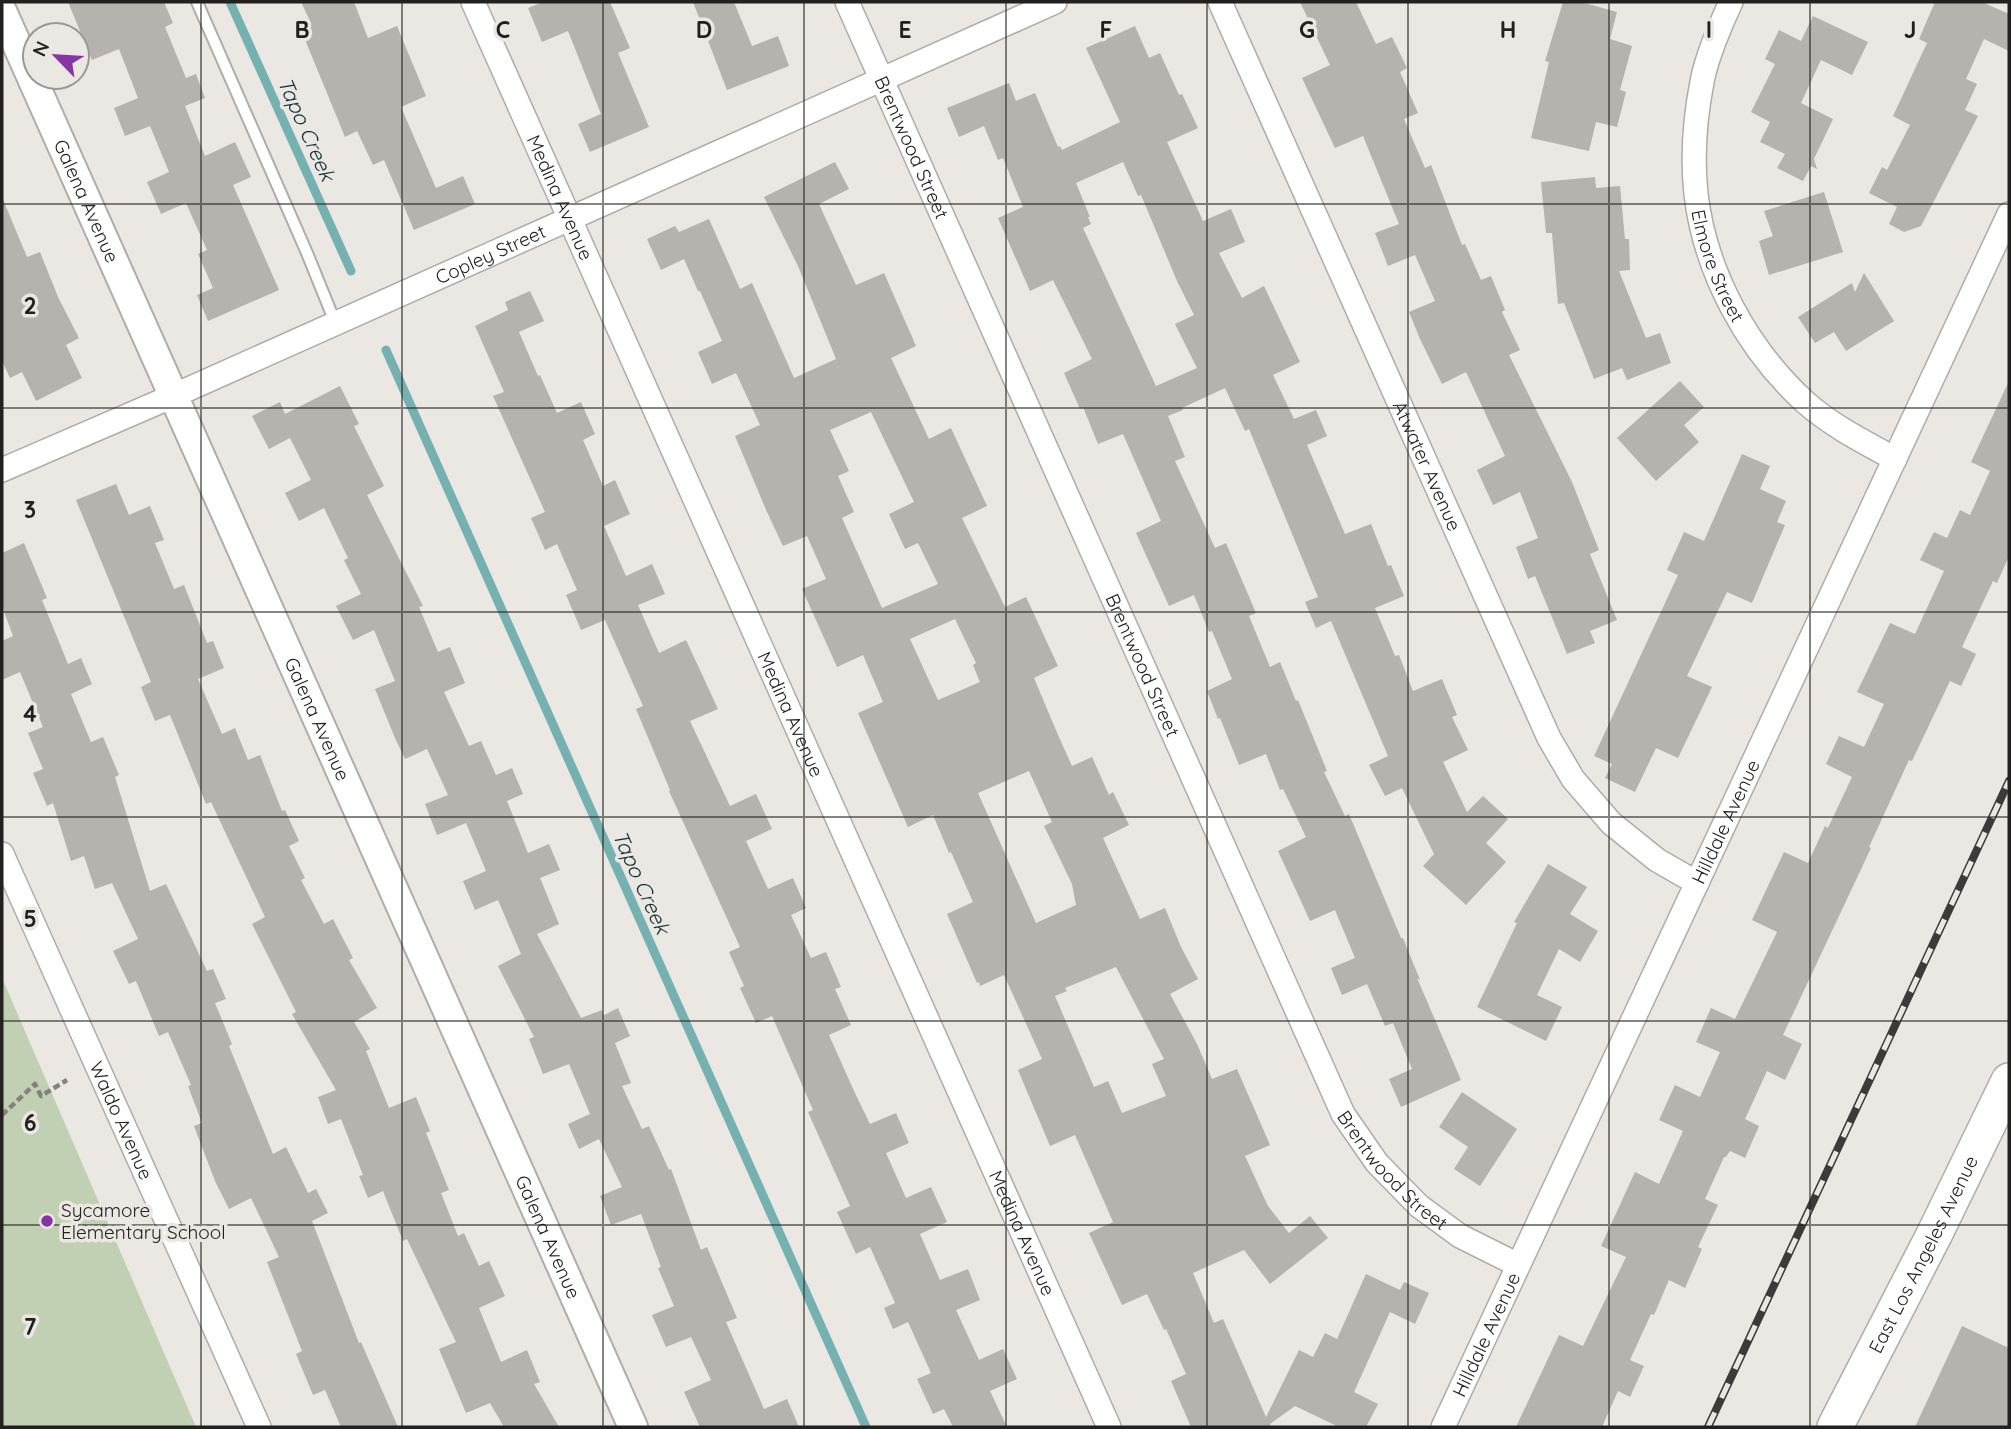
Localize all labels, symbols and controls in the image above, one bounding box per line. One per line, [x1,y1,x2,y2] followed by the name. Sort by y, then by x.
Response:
[294,15,310,44] text: B
[496,15,510,44] text: C
[696,15,712,44] text: D
[898,15,912,44] text: E
[1100,15,1112,44] text: F
[1299,15,1315,44] text: G
[1500,15,1516,44] text: H
[1706,15,1712,44] text: I
[1904,15,1916,44] text: J
[21,21,91,91] north arrow
[27,37,54,60] text: N
[869,72,954,223] street label: Brentwood Street
[273,73,342,186] water label: Tapo Creek
[522,131,599,264] street label: Medina Avenue
[49,136,125,266] street label: Galena Avenue
[1686,207,1750,326] street label: Elmore Street
[432,219,549,289] street label: Copley Street
[23,291,37,320] text: 2
[1388,397,1467,535] street label: Atwater Avenue
[24,495,36,524] text: 3
[1100,590,1185,740] street label: Brentwood Street
[752,648,829,781] street label: Medina Avenue
[279,653,355,784] street label: Galena Avenue
[23,699,37,728] text: 4
[1686,756,1765,888] street label: Hilldale Avenue
[608,826,677,939] water label: Tapo Creek
[23,904,37,933] text: 5
[85,1058,158,1183] street label: Waldo Avenue
[1332,1106,1453,1235] street label: Brentwood Street
[24,1108,36,1137] text: 6
[1863,1151,1983,1357] street label: East Los Angeles Avenue
[984,1167,1061,1299] street label: Medina Avenue
[510,1171,586,1302] street label: Galena Avenue
[61,1198,226,1244] place label: Sycamore Elementary School
[39,1213,55,1229] marker: Sycamore Elementary School
[1447,1269,1525,1401] street label: Hilldale Avenue
[24,1312,37,1341] text: 7

